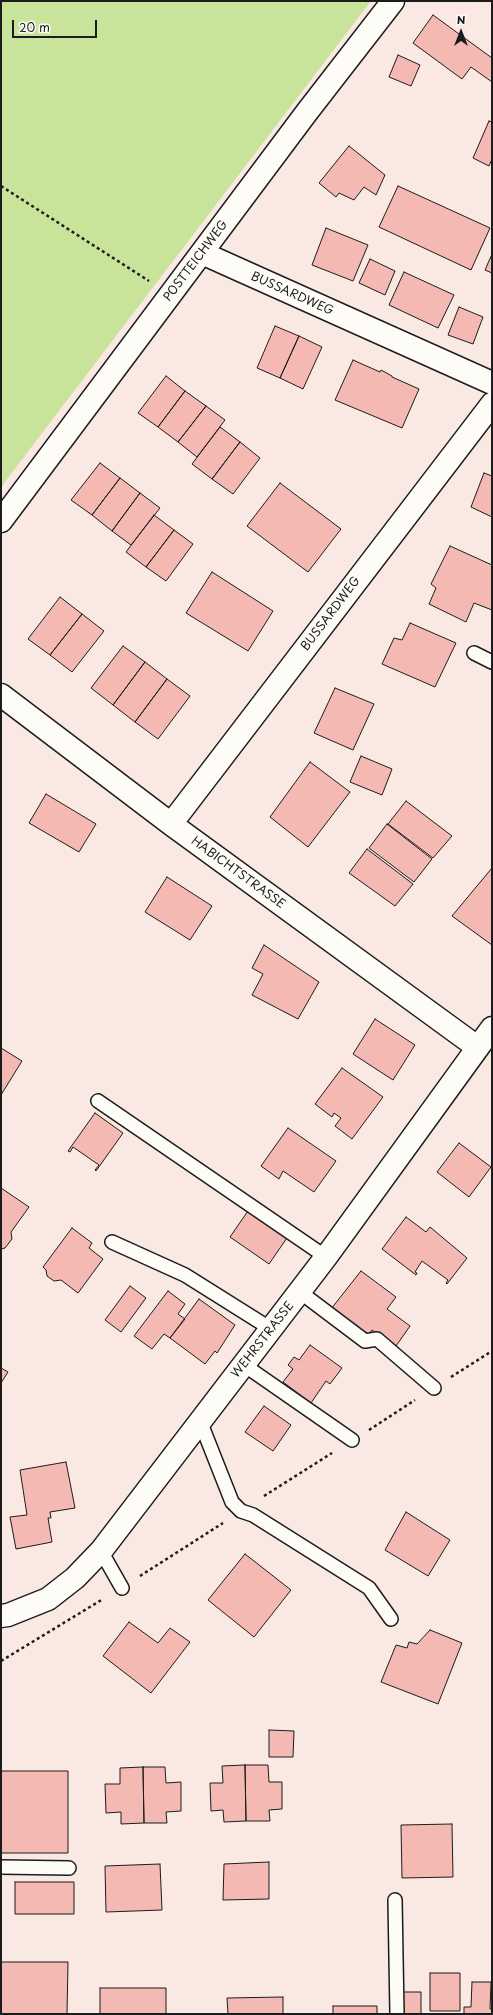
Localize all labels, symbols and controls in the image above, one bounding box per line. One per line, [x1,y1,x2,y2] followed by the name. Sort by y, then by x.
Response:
[457,11,465,28] text: N
[14,12,99,38] scale bar
[441,12,481,52] north arrow
[19,18,50,36] text: 20 m
[161,218,231,304] street label: POSTTEICHWEG
[248,269,336,319] street label: BUSSARDWEG
[298,574,364,654] street label: BUSSARDWEG
[188,834,288,912] street label: HABICHTSTRASSE
[229,1299,297,1381] street label: WEHRSTRASSE

